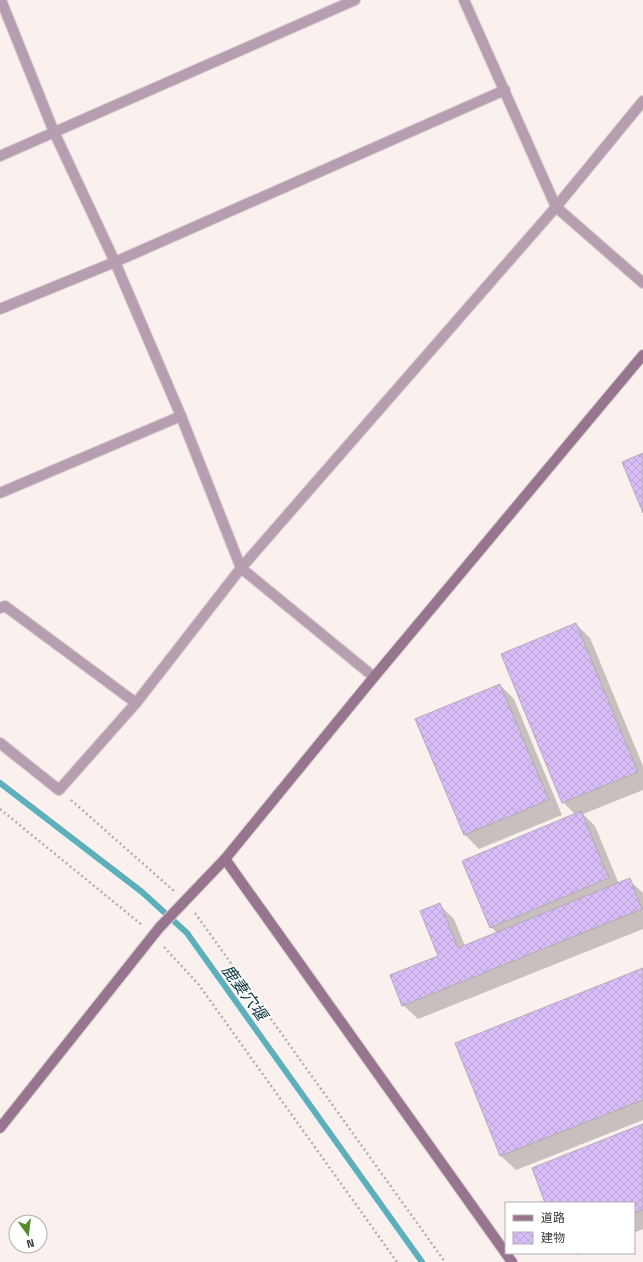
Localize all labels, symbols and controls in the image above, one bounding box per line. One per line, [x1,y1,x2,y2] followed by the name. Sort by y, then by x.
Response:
[217,960,274,1027] water label: 鹿妻穴堰
[505,1202,635,1254] legend
[541,1210,565,1226] text: 道路
[8,1214,48,1254] north arrow
[541,1230,565,1246] text: 建物
[25,1236,36,1251] text: N

